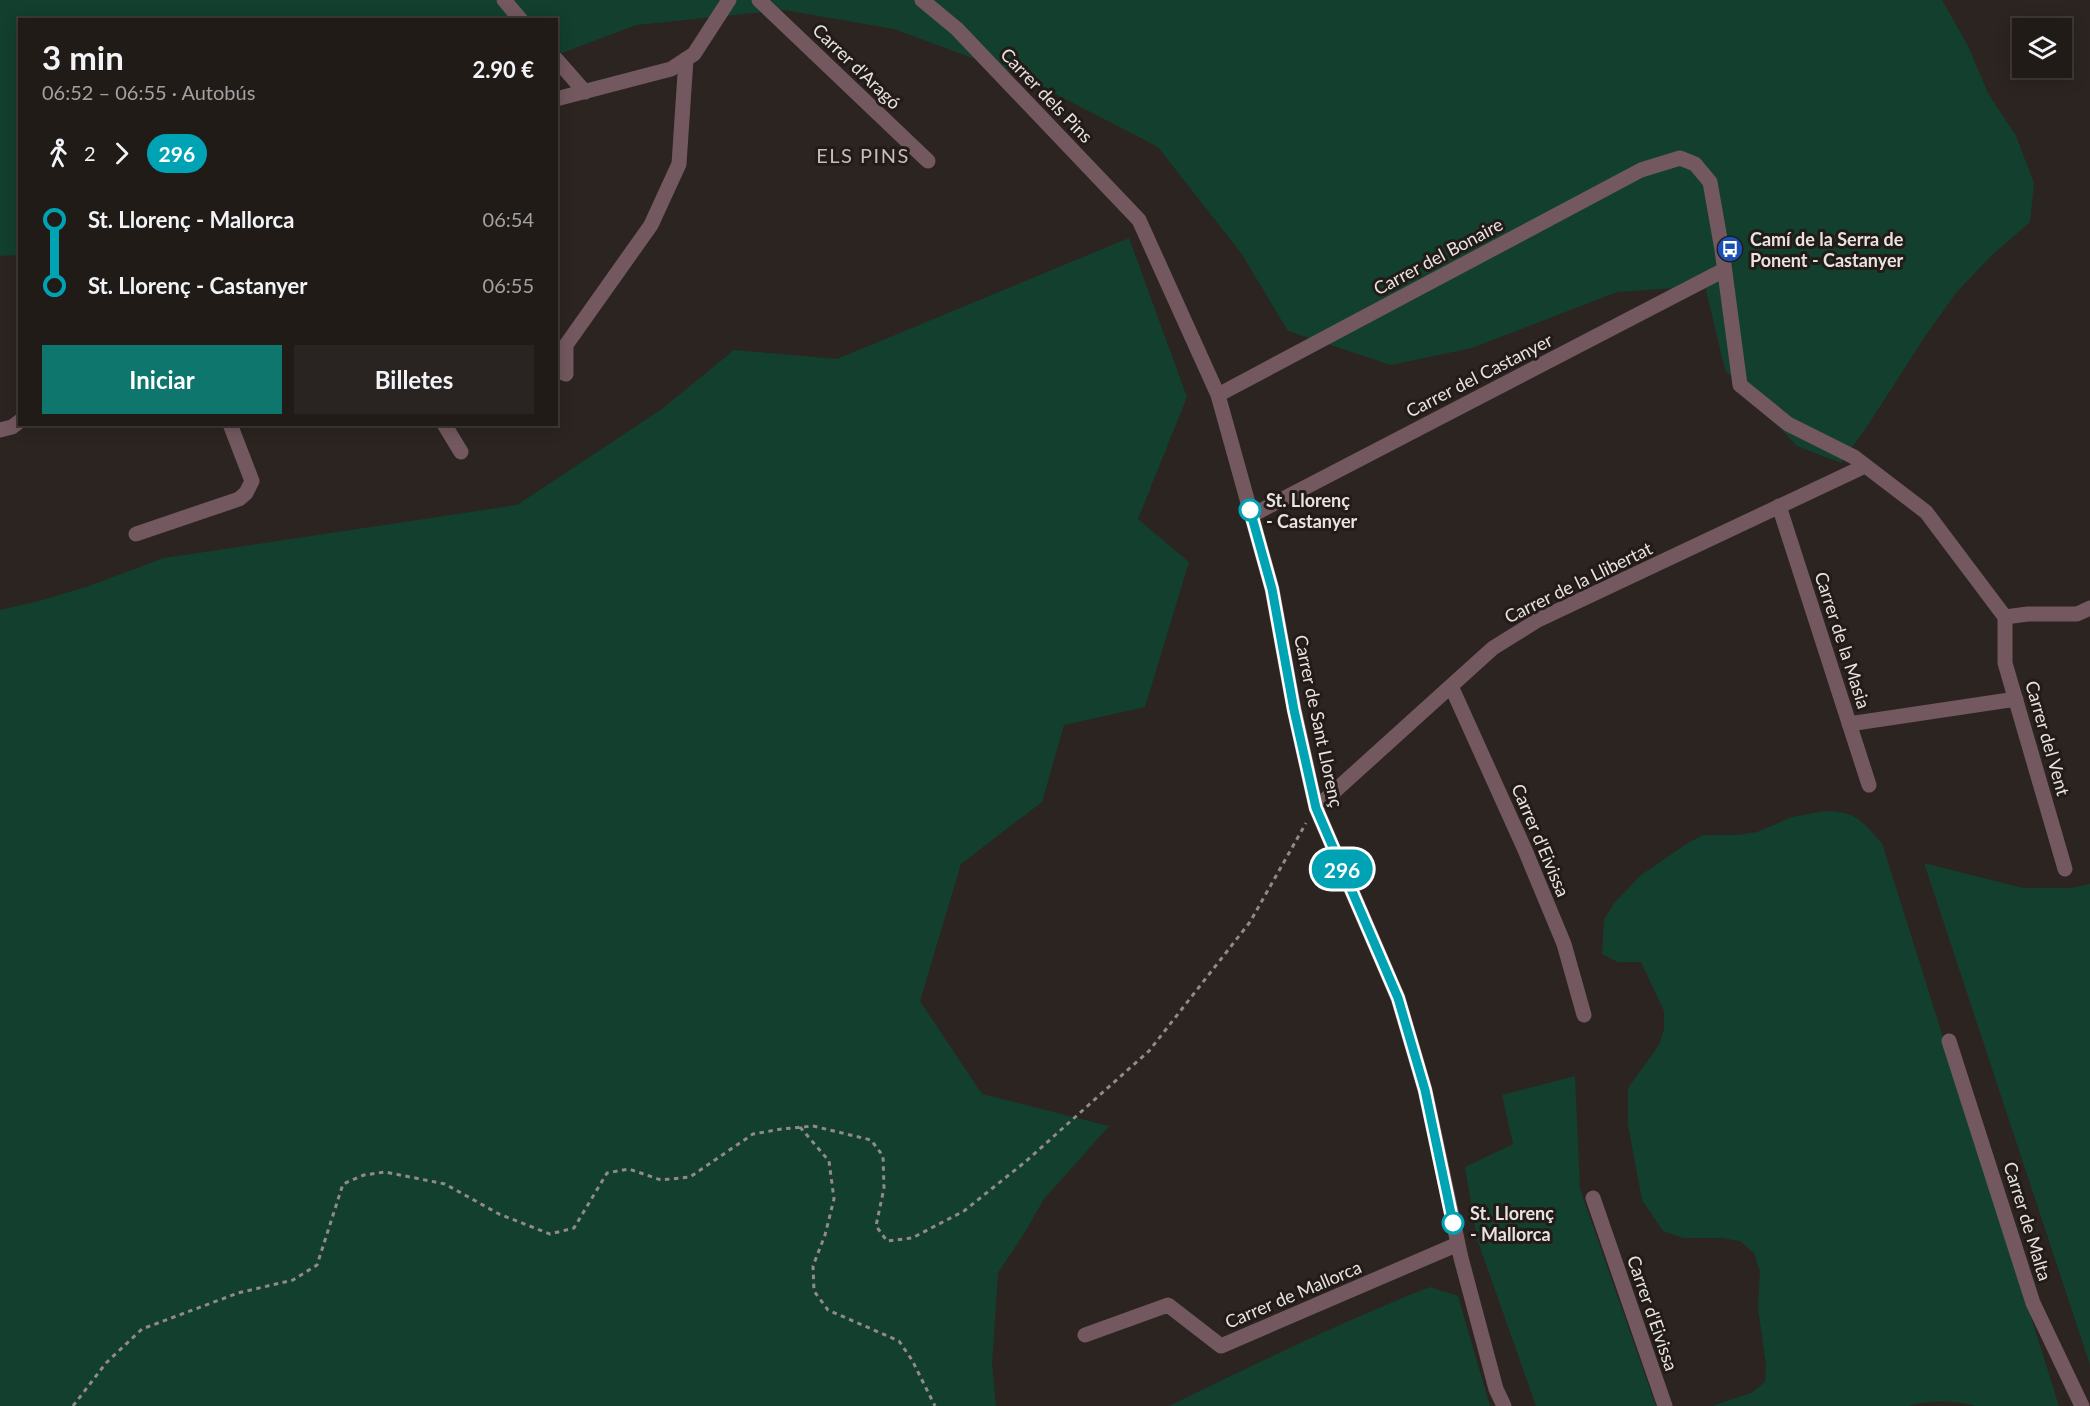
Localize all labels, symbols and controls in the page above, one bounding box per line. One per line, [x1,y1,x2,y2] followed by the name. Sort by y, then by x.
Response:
[2012,18,2072,78] map controls
[2012,18,2072,78] button: layers
[808,19,906,113] street label: Carrer d'Aragó
[42,37,124,77] text: 3 min
[996,43,1098,147] street label: Carrer dels Pins
[472,56,534,83] text: 2.90 €
[42,80,255,104] text: 06:52 – 06:55 · Autobús
[42,137,75,170] icon: walk
[105,137,138,170] icon: forward
[84,141,96,165] text: 2
[159,141,195,166] text: 296
[816,143,910,167] district label: ELS PINS
[88,206,294,233] text: St. Llorenç - Mallorca
[483,207,534,231] text: 06:54
[1370,213,1506,299] street label: Carrer del Bonaire
[1750,228,1904,271] place label: Camí de la Serra de Ponent - Castanyer
[1715,234,1745,264] bus stop icon: Camí de la Serra de Ponent - Castanyer
[88,272,307,299] text: St. Llorenç - Castanyer
[483,273,534,297] text: 06:55
[1402,328,1556,421] street label: Carrer del Castanyer
[42,345,282,414] button: Iniciar
[294,345,534,414] button: Billetes
[1266,489,1358,532] place label: St. Llorenç - Castanyer
[1239,499,1261,521] marker: St. Llorenç - Castanyer
[1501,536,1656,627] street label: Carrer de la Llibertat
[1811,569,1875,711] street label: Carrer de la Masia
[1290,633,1348,810] street label: Carrer de Sant Llorenç
[2021,678,2075,799] street label: Carrer del Vent
[1507,780,1575,900] street label: Carrer d'Eivissa
[1308,850,1376,888] line badge: 296
[1324,857,1360,882] text: 296
[1999,1159,2057,1283] street label: Carrer de Malta
[1470,1202,1554,1245] place label: St. Llorenç - Mallorca
[1442,1212,1464,1234] marker: St. Llorenç - Mallorca
[1623,1252,1683,1374] street label: Carrer d'Eivissa
[1222,1255,1364,1333] street label: Carrer de Mallorca

